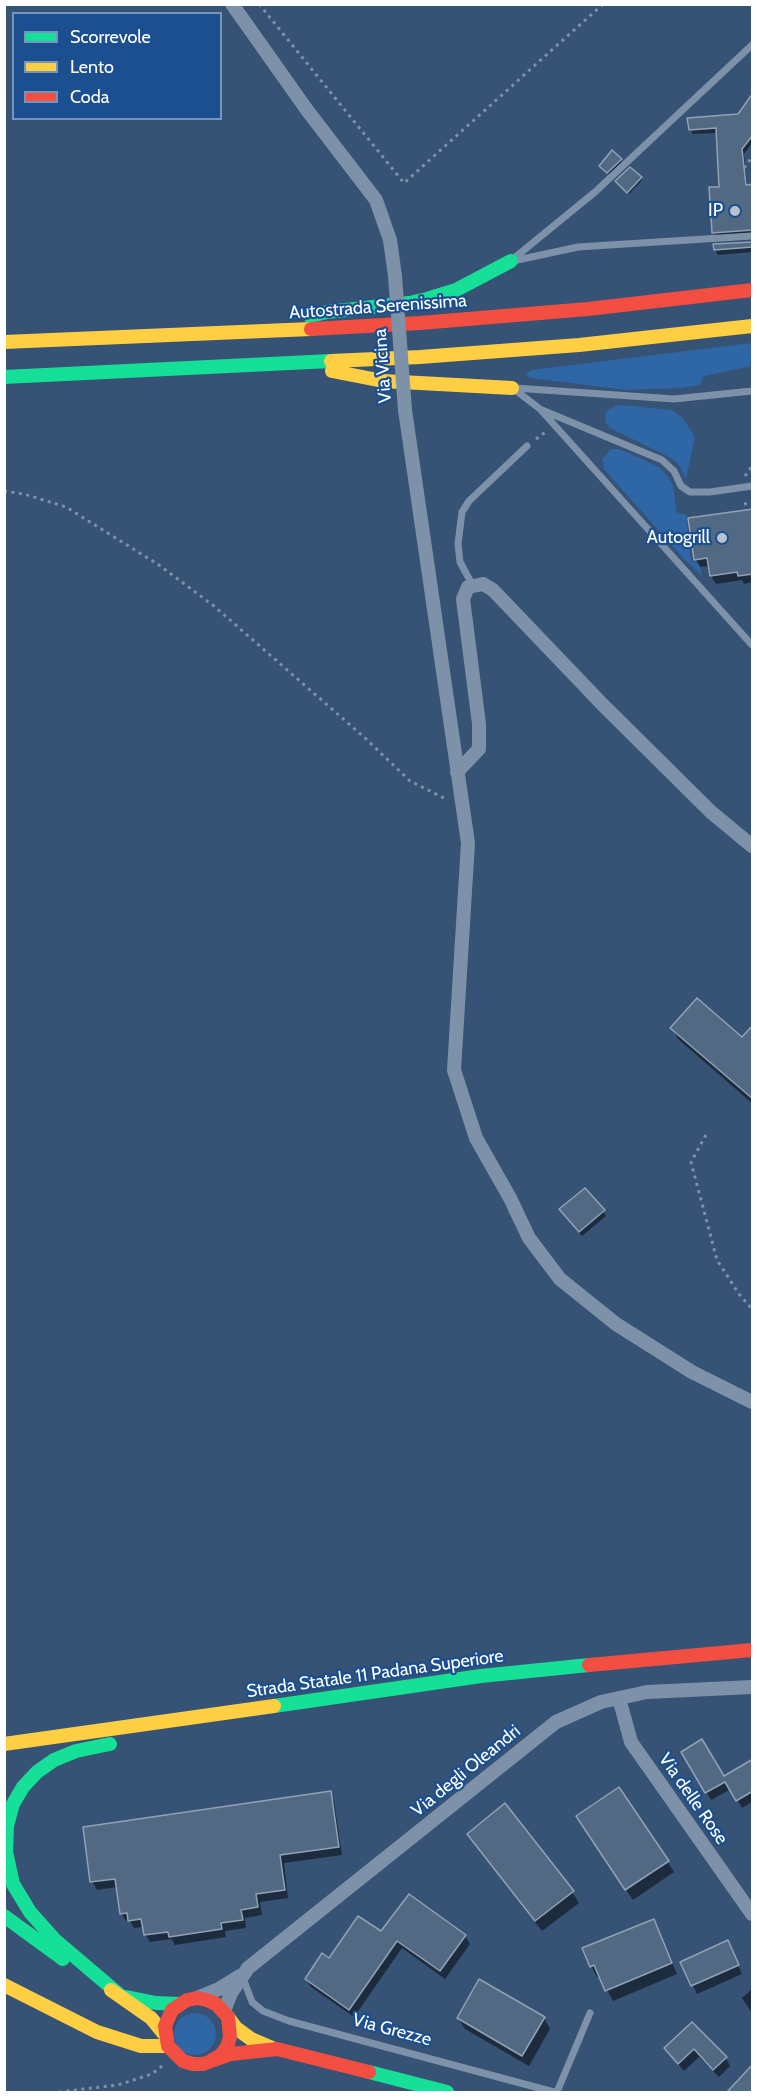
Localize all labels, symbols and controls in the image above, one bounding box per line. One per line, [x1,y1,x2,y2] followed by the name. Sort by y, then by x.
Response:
[12,12,222,120] legend
[70,26,151,48] text: Scorrevole
[70,56,114,78] text: Lento
[70,86,109,108] text: Coda
[708,200,723,222] place label: IP
[728,204,742,218] marker: IP
[288,290,468,324] street label: Autostrada Serenissima
[370,328,396,404] street label: Via Vicina
[647,527,710,549] place label: Autogrill
[715,531,729,545] marker: Autogrill
[245,1645,505,1703] street label: Strada Statale 11 Padana Superiore
[407,1720,525,1822] street label: Via degli Oleandri
[654,1749,732,1849] street label: Via delle Rose
[350,2009,434,2051] street label: Via Grezze

